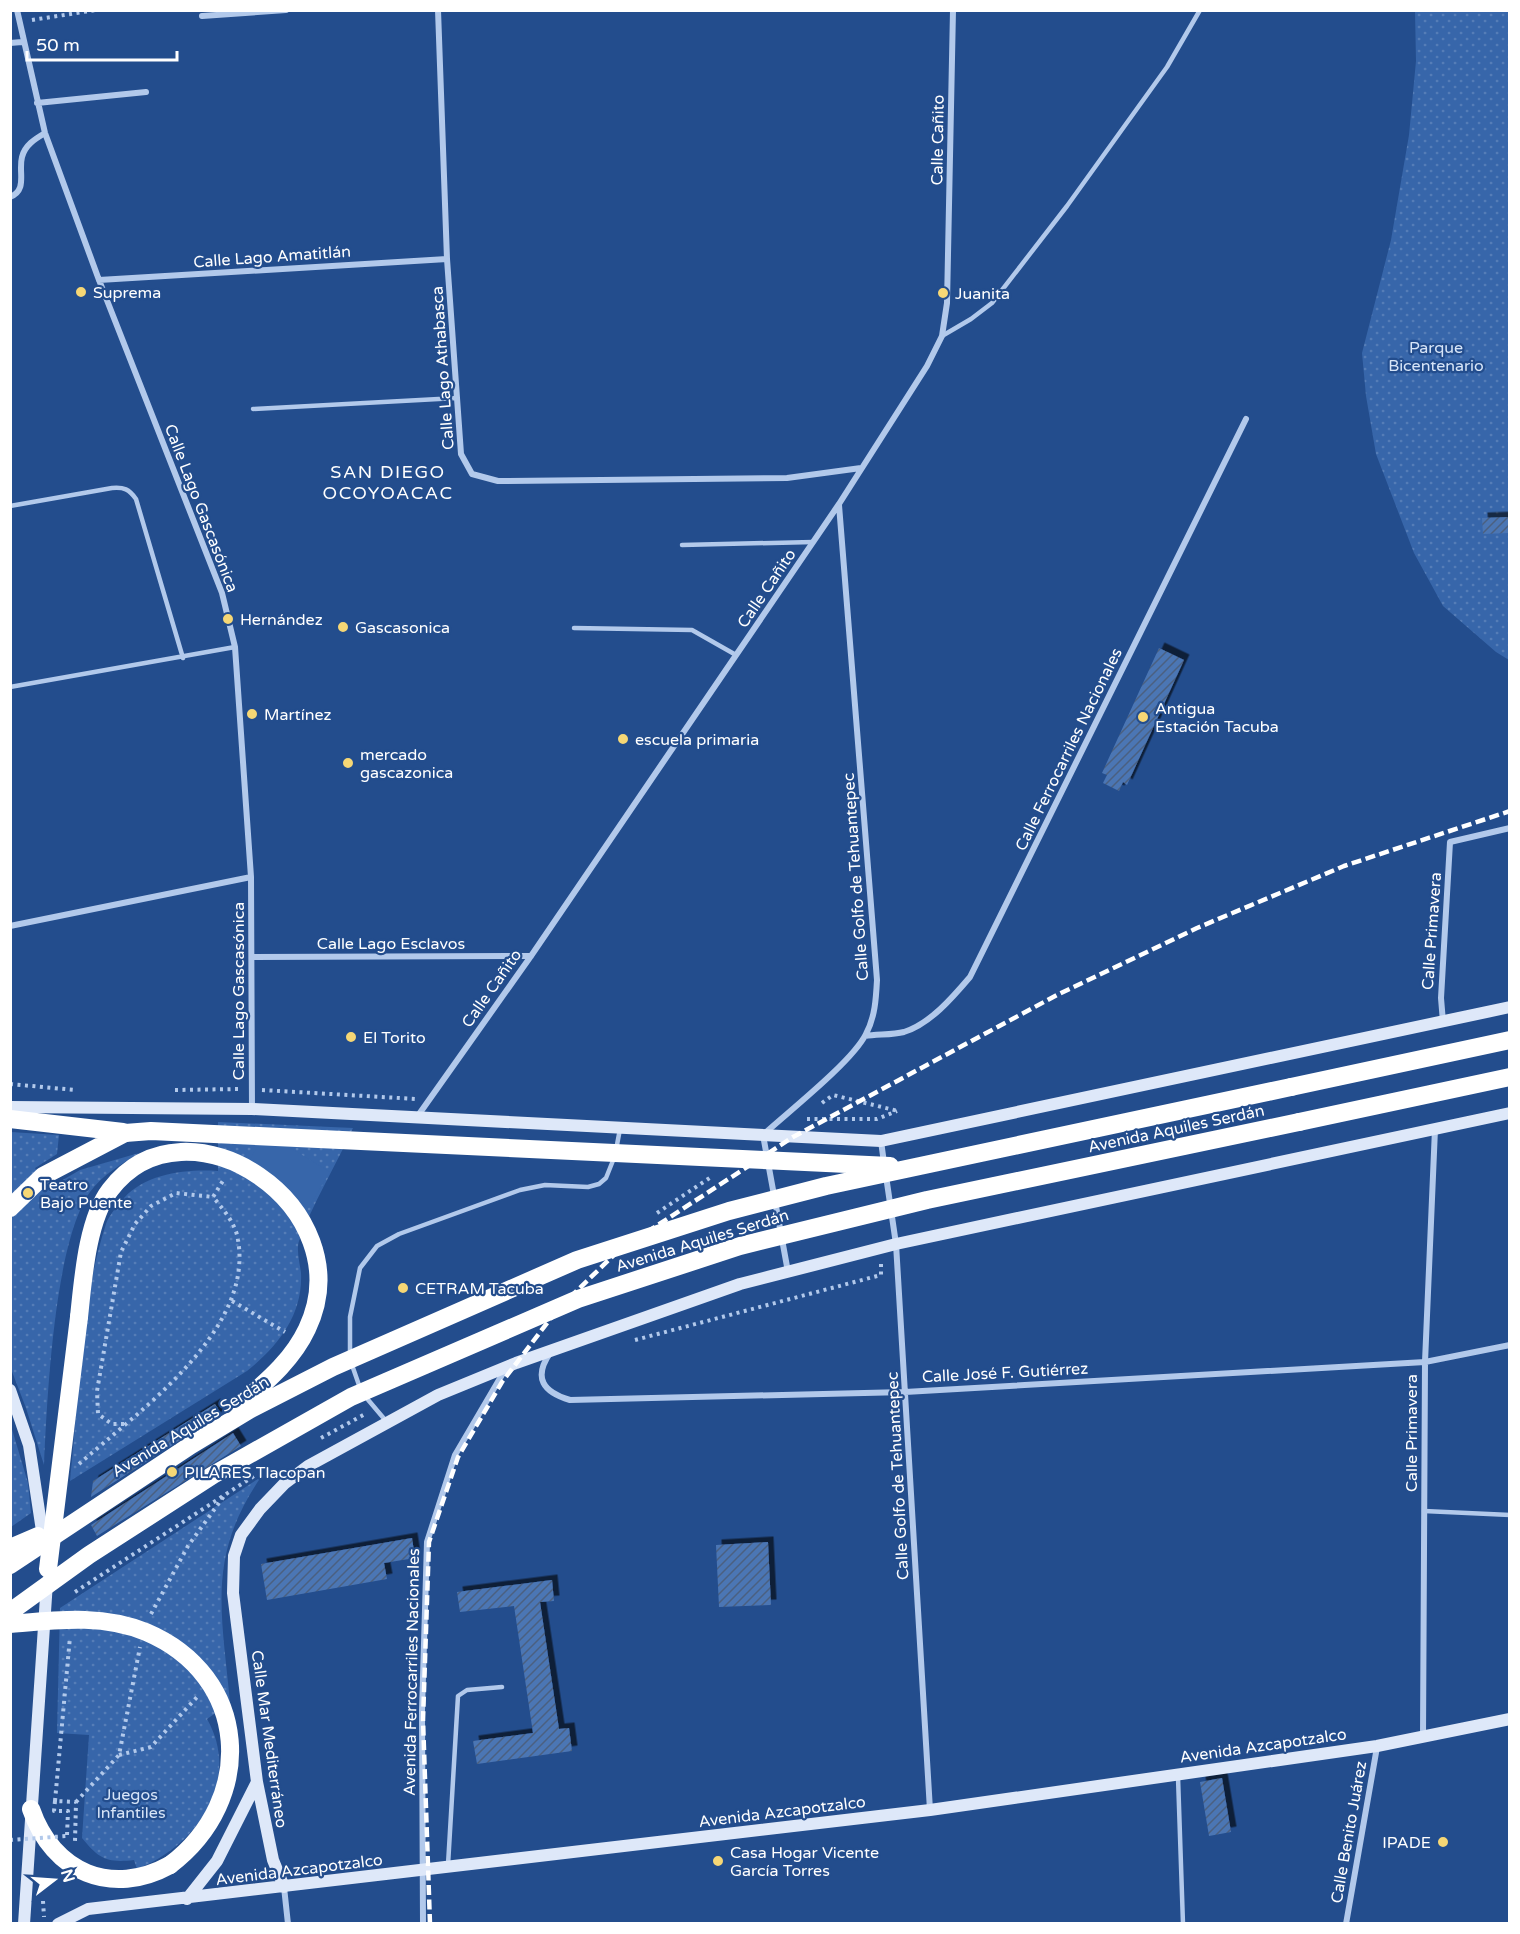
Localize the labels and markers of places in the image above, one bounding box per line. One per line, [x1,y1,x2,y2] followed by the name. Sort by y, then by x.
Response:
[93,283,161,303] place label: Suprema
[955,284,1010,304] place label: Juanita
[74,285,88,299] marker: Suprema
[936,286,950,300] marker: Juanita
[240,610,323,630] place label: Hernández
[221,612,235,626] marker: Hernández
[355,618,450,638] place label: Gascasonica
[336,620,350,634] marker: Gascasonica
[1155,699,1279,737] place label: Antigua Estación Tacuba
[264,705,331,725] place label: Martínez
[245,707,259,721] marker: Martínez
[1136,710,1150,724] marker: Antigua Estación Tacuba
[635,730,759,750] place label: escuela primaria
[616,732,630,746] marker: escuela primaria
[360,745,453,783] place label: mercado gascazonica
[341,756,355,770] marker: mercado gascazonica
[363,1028,426,1048] place label: El Torito
[344,1030,358,1044] marker: El Torito
[40,1175,132,1213] place label: Teatro Bajo Puente
[21,1186,35,1200] marker: Teatro Bajo Puente
[415,1279,544,1299] place label: CETRAM Tacuba
[396,1281,410,1295] marker: CETRAM Tacuba
[184,1463,325,1483] place label: PILARES Tlacopan
[165,1465,179,1479] marker: PILARES Tlacopan
[1382,1833,1431,1853] place label: IPADE
[1436,1835,1450,1849] marker: IPADE
[730,1843,879,1881] place label: Casa Hogar Vicente García Torres
[711,1854,725,1868] marker: Casa Hogar Vicente García Torres

